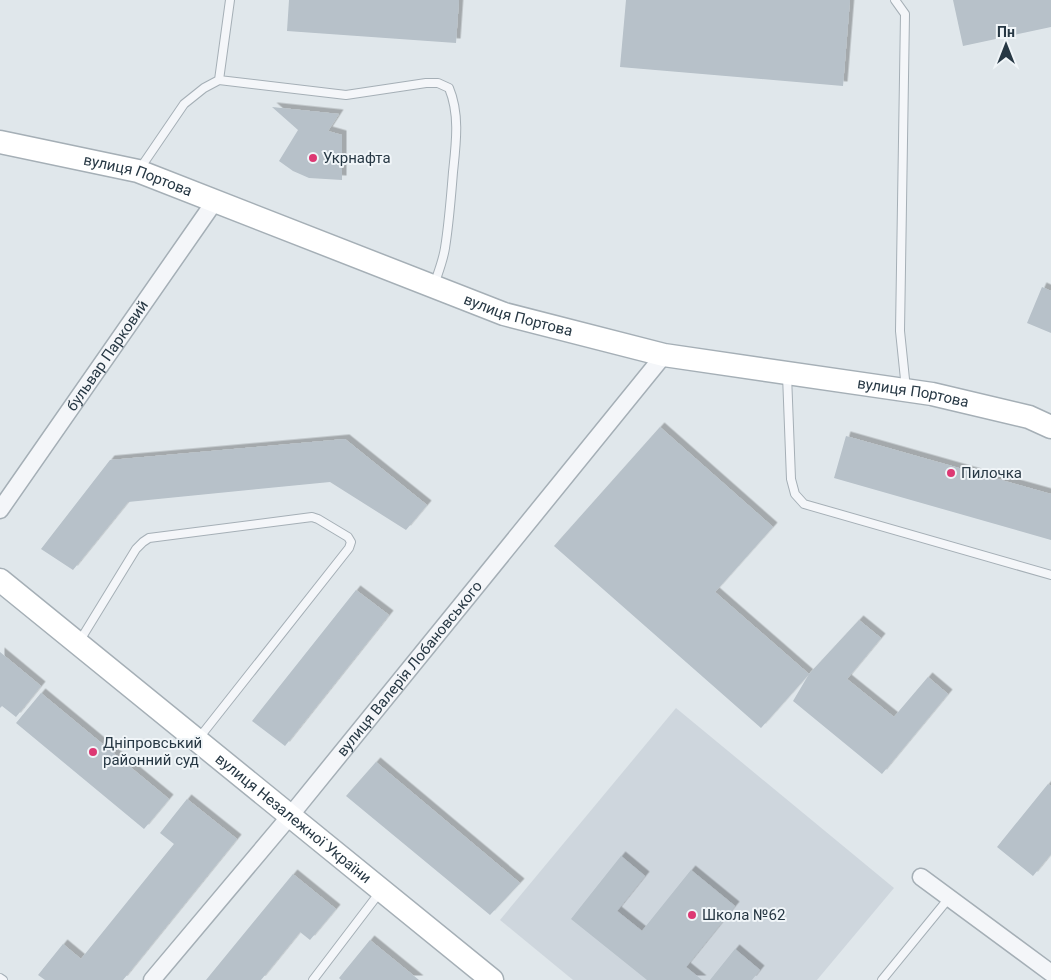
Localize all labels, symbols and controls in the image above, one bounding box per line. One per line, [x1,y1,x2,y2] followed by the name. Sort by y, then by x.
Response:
[981,20,1031,70] north arrow
[997,24,1015,40] text: Пн
[323,149,391,167] place label: Укрнафта
[82,151,195,200] street label: вулиця Портова
[307,152,319,164] marker: Укрнафта
[461,290,575,340] street label: вулиця Портова
[63,297,152,414] street label: бульвар Парковий
[856,374,971,411] street label: вулиця Портова
[961,464,1022,482] place label: Пилочка
[945,467,957,479] marker: Пилочка
[333,577,486,760] street label: вулиця Валерія Лобановського
[103,734,202,769] place label: Дніпровський районний суд
[87,746,99,758] marker: Дніпровський районний суд
[212,750,375,887] street label: вулиця Незалежної України
[702,906,785,924] place label: Школа №62
[686,909,698,921] marker: Школа №62

